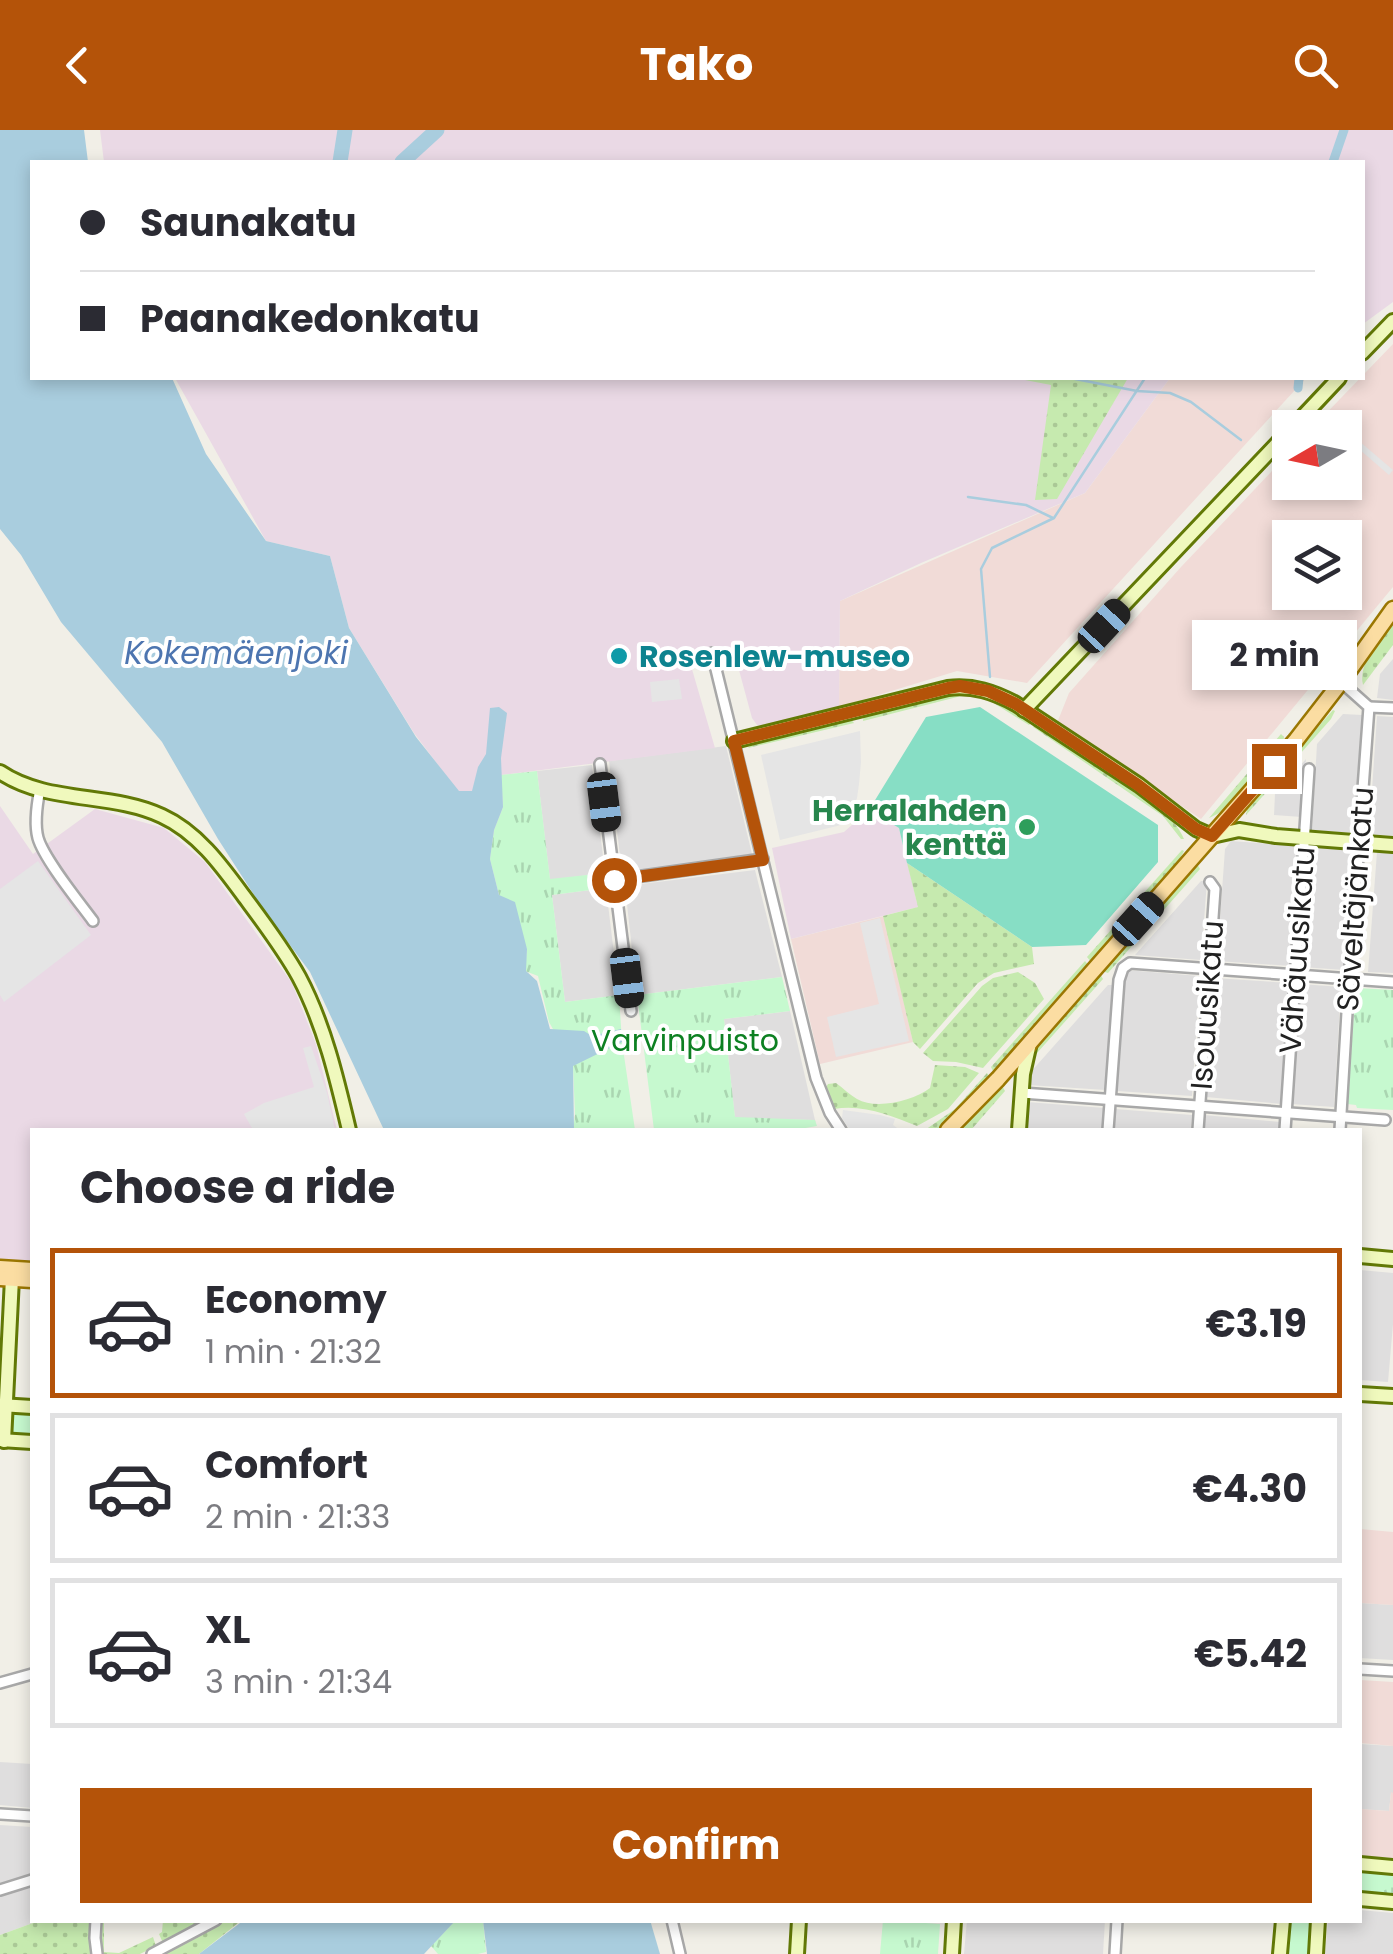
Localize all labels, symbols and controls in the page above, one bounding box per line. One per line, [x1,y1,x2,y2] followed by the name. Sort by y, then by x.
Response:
[640,33,753,96] text: Tako
[50,38,105,93] icon: back
[1288,38,1343,93] icon: search
[140,196,357,249] text: Saunakatu
[140,292,480,345] text: Paanakedonkatu
[1272,410,1362,500] north arrow
[1272,410,1362,610] map controls
[1272,520,1362,610] button: layers
[1073,594,1135,658] car
[1192,621,1356,691] callout: 2 min
[124,630,349,675] water label: Kokemäenjoki
[1230,632,1319,677] text: 2 min
[639,635,910,678] place label: Rosenlew-museo
[608,645,630,667] marker: Rosenlew-museo
[1252,744,1297,789] route end
[585,770,623,834] car
[1326,785,1384,1013] street label: Säveltäjänkatu
[812,789,1007,866] place label: Herralahden kenttä
[1016,816,1038,838] marker: Herralahden kenttä
[1268,845,1326,1055] street label: Vähäuusikatu
[592,858,637,903] route start
[1107,887,1169,951] car
[1180,919,1234,1091] street label: Isouusikatu
[608,946,646,1010] car
[591,1019,779,1062] park label: Varvinpuisto
[80,1156,395,1219] text: Choose a ride
[205,1273,387,1326] text: Economy
[85,1278,175,1368] icon: car
[1205,1297,1307,1350] text: €3.19
[205,1329,382,1374] text: 1 min · 21:32
[205,1438,368,1491] text: Comfort
[85,1443,175,1533] icon: car
[1193,1462,1307,1515] text: €4.30
[205,1494,390,1539] text: 2 min · 21:33
[205,1603,250,1656] text: XL
[85,1608,175,1698] icon: car
[1194,1627,1307,1680] text: €5.42
[205,1659,392,1704] text: 3 min · 21:34
[80,1788,1312,1903] button: Confirm

